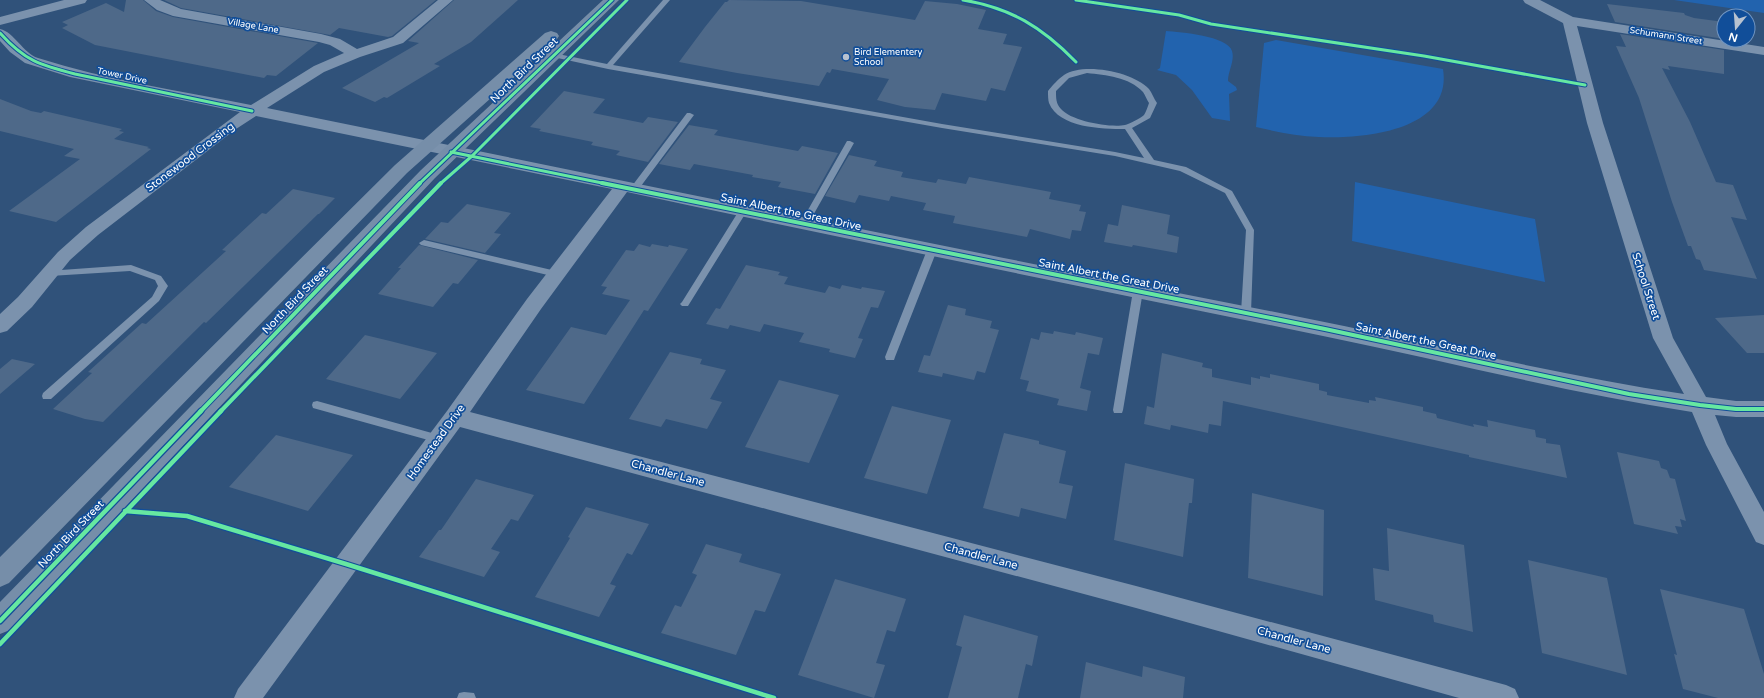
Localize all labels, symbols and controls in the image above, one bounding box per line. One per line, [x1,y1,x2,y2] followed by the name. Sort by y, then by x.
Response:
[1716,8,1756,48] north arrow
[227,16,279,36] street label: Village Lane
[1629,25,1704,47] street label: Schumann Street
[1727,30,1739,45] text: N
[488,34,560,106] street label: North Bird Street
[854,47,922,68] place label: Bird Elementery School
[841,52,851,62] marker: Bird Elementery School
[96,65,148,87] street label: Tower Drive
[143,119,237,194] street label: Stonewood Crossing
[719,191,863,233] street label: Saint Albert the Great Drive
[1629,251,1663,321] street label: School Street
[1037,256,1181,296] street label: Saint Albert the Great Drive
[259,264,331,336] street label: North Bird Street
[1354,320,1498,362] street label: Saint Albert the Great Drive
[404,402,468,482] street label: Homestead Drive
[630,457,706,489] street label: Chandler Lane
[35,498,107,570] street label: North Bird Street
[943,540,1019,572] street label: Chandler Lane
[1256,624,1332,656] street label: Chandler Lane

